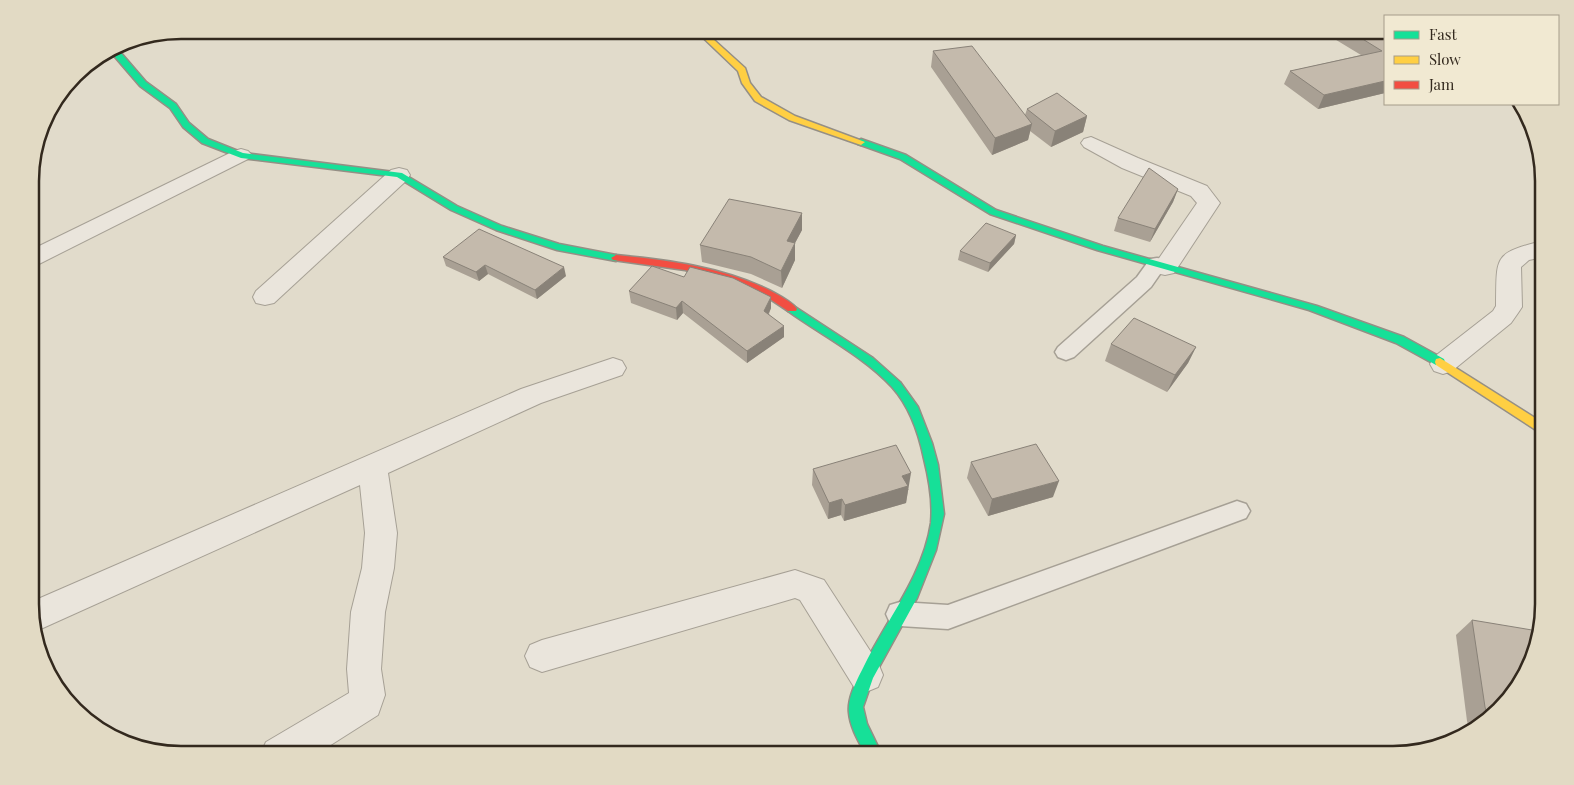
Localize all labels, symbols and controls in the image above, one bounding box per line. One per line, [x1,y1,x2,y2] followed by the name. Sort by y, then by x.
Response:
[1384,15,1559,105] legend
[1429,24,1458,44] text: Fast
[1429,49,1461,69] text: Slow
[1428,74,1455,94] text: Jam

